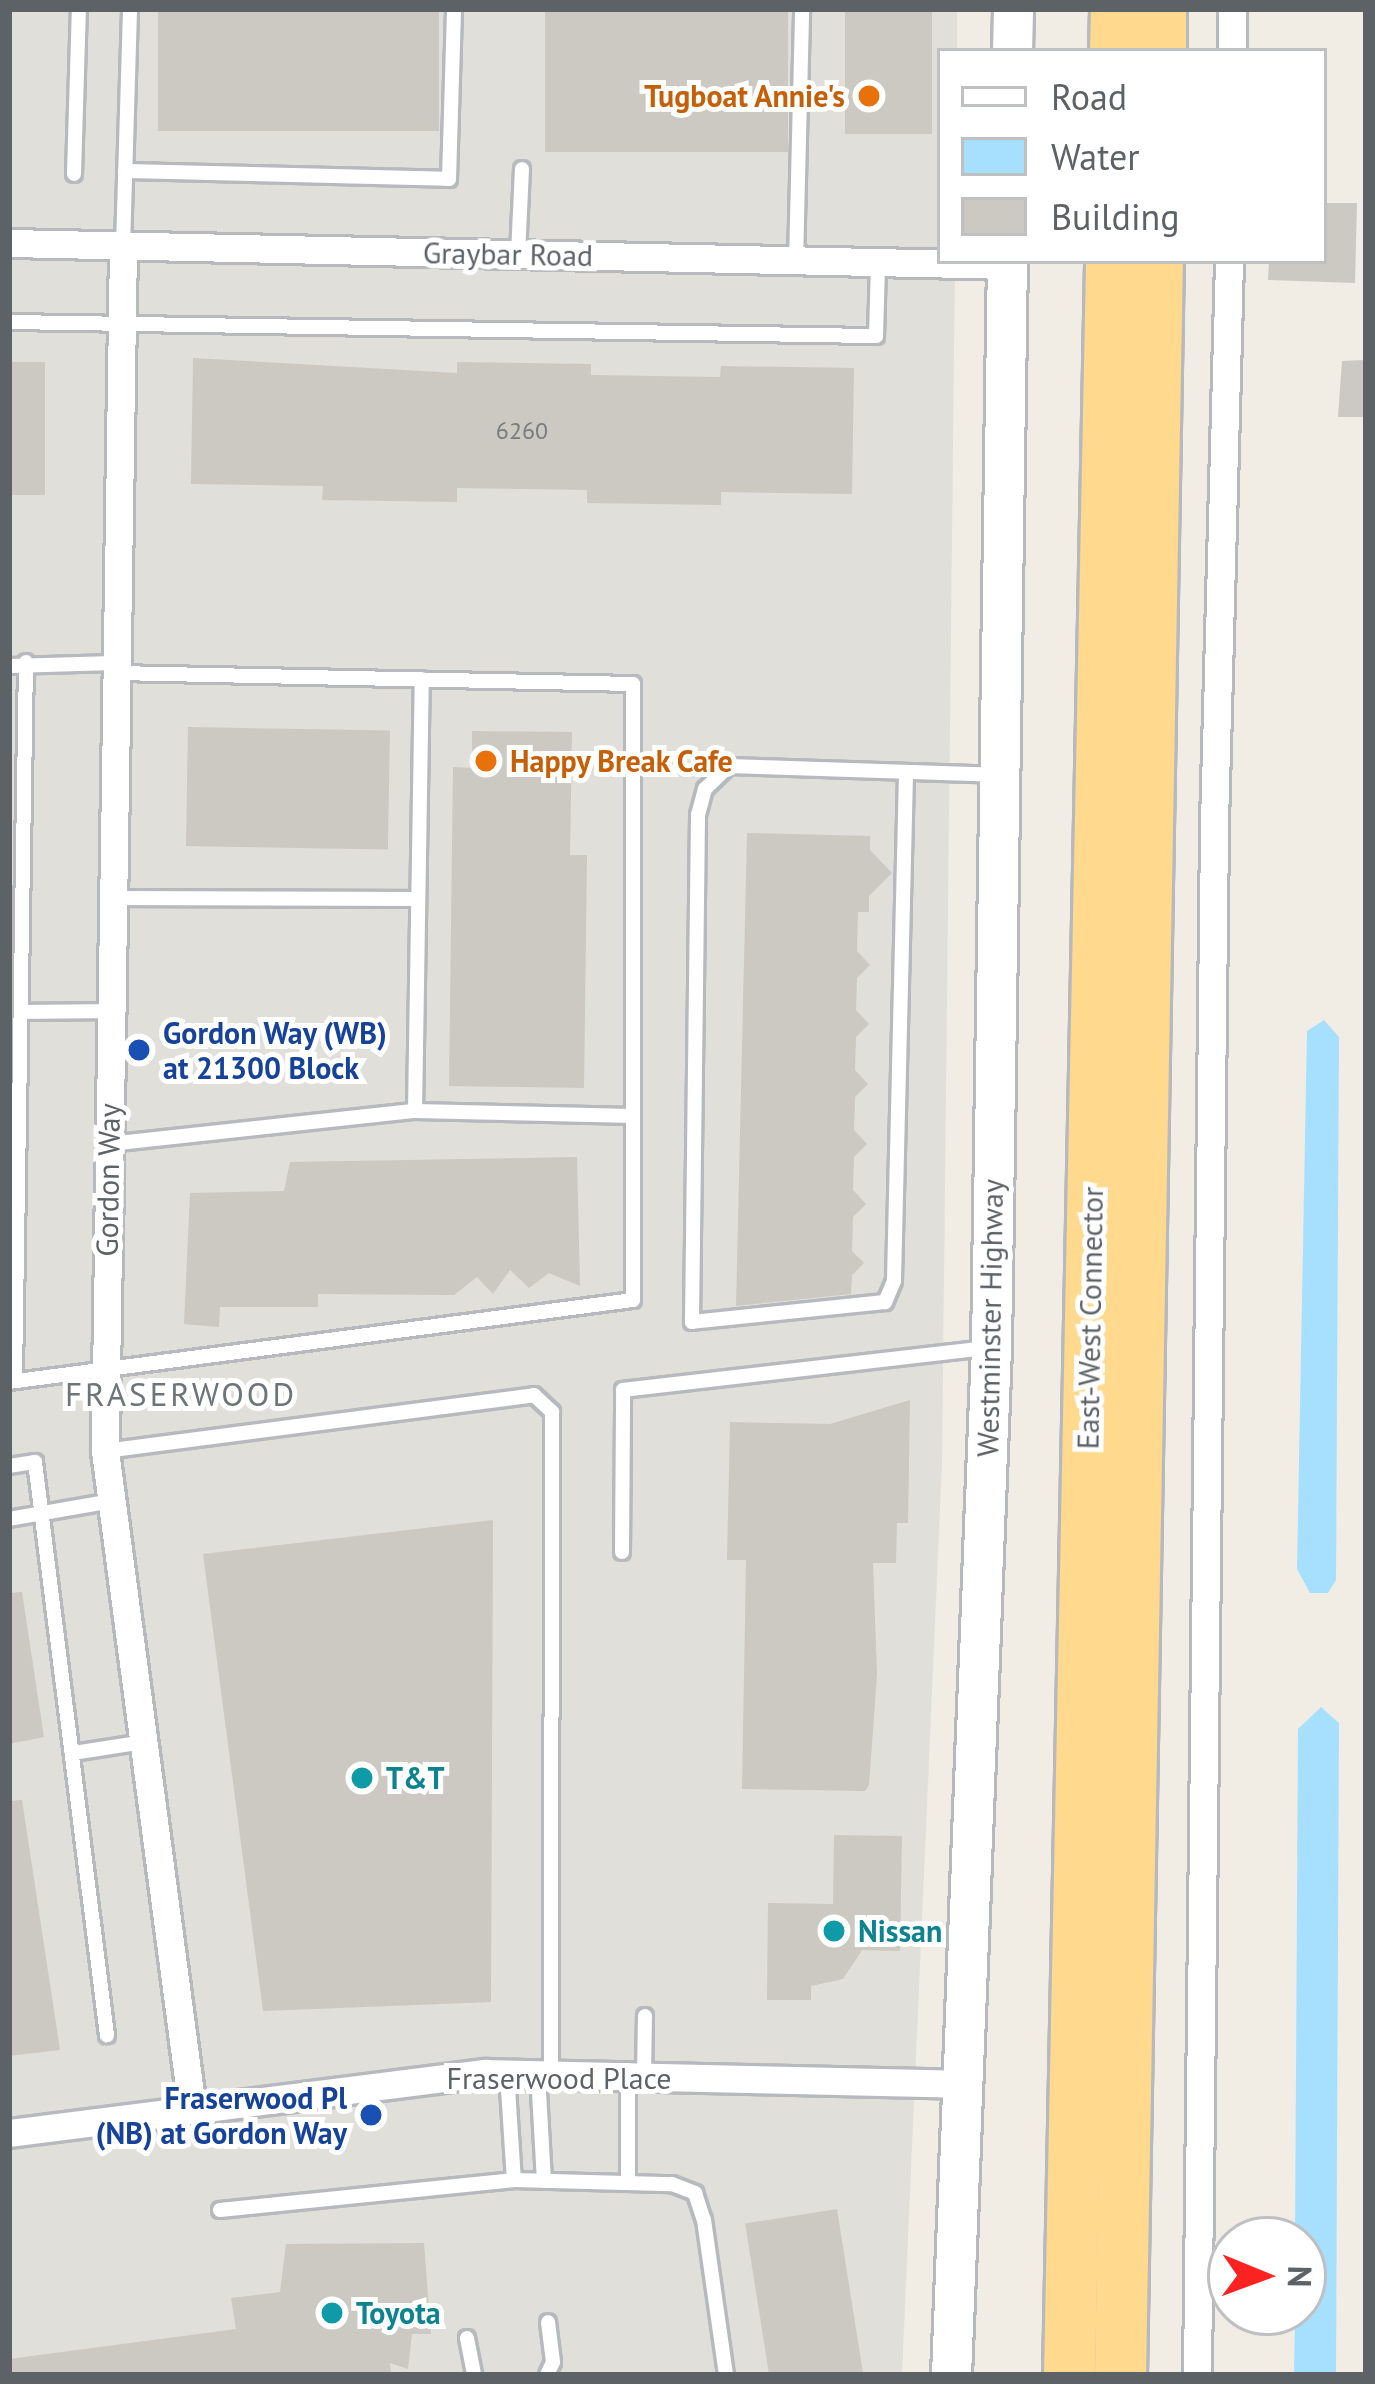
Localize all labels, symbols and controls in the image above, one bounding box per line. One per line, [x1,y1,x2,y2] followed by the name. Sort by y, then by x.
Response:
[937,48,1327,264] legend
[1051,73,1127,120] text: Road
[643,78,845,114] place label: Tugboat Annie's
[856,83,882,109] marker: Tugboat Annie's
[1051,133,1140,180] text: Water
[1051,193,1180,240] text: Building
[423,235,593,273] street label: Graybar Road
[496,417,548,445] house number: 6260
[510,743,735,779] place label: Happy Break Cafe
[473,748,499,774] marker: Happy Break Cafe
[163,1015,389,1086] place label: Gordon Way (WB) at 21300 Block
[126,1037,152,1063] marker: Gordon Way (WB) at 21300 Block
[89,1103,127,1257] street label: Gordon Way
[970,1179,1010,1457] street label: Westminster Highway
[1070,1186,1110,1450] street label: East-West Connector
[65,1374,297,1414] district label: FRASERWOOD
[386,1760,444,1796] place label: T&T
[349,1765,375,1791] marker: T&T
[858,1913,942,1949] place label: Nissan
[821,1918,847,1944] marker: Nissan
[446,2060,672,2096] street label: Fraserwood Place
[95,2080,347,2150] place label: Fraserwood Pl (NB) at Gordon Way
[358,2102,384,2128] marker: Fraserwood Pl (NB) at Gordon Way
[1207,2216,1327,2336] north arrow
[1279,2265,1322,2288] text: N
[356,2295,441,2331] place label: Toyota
[319,2300,345,2326] marker: Toyota

